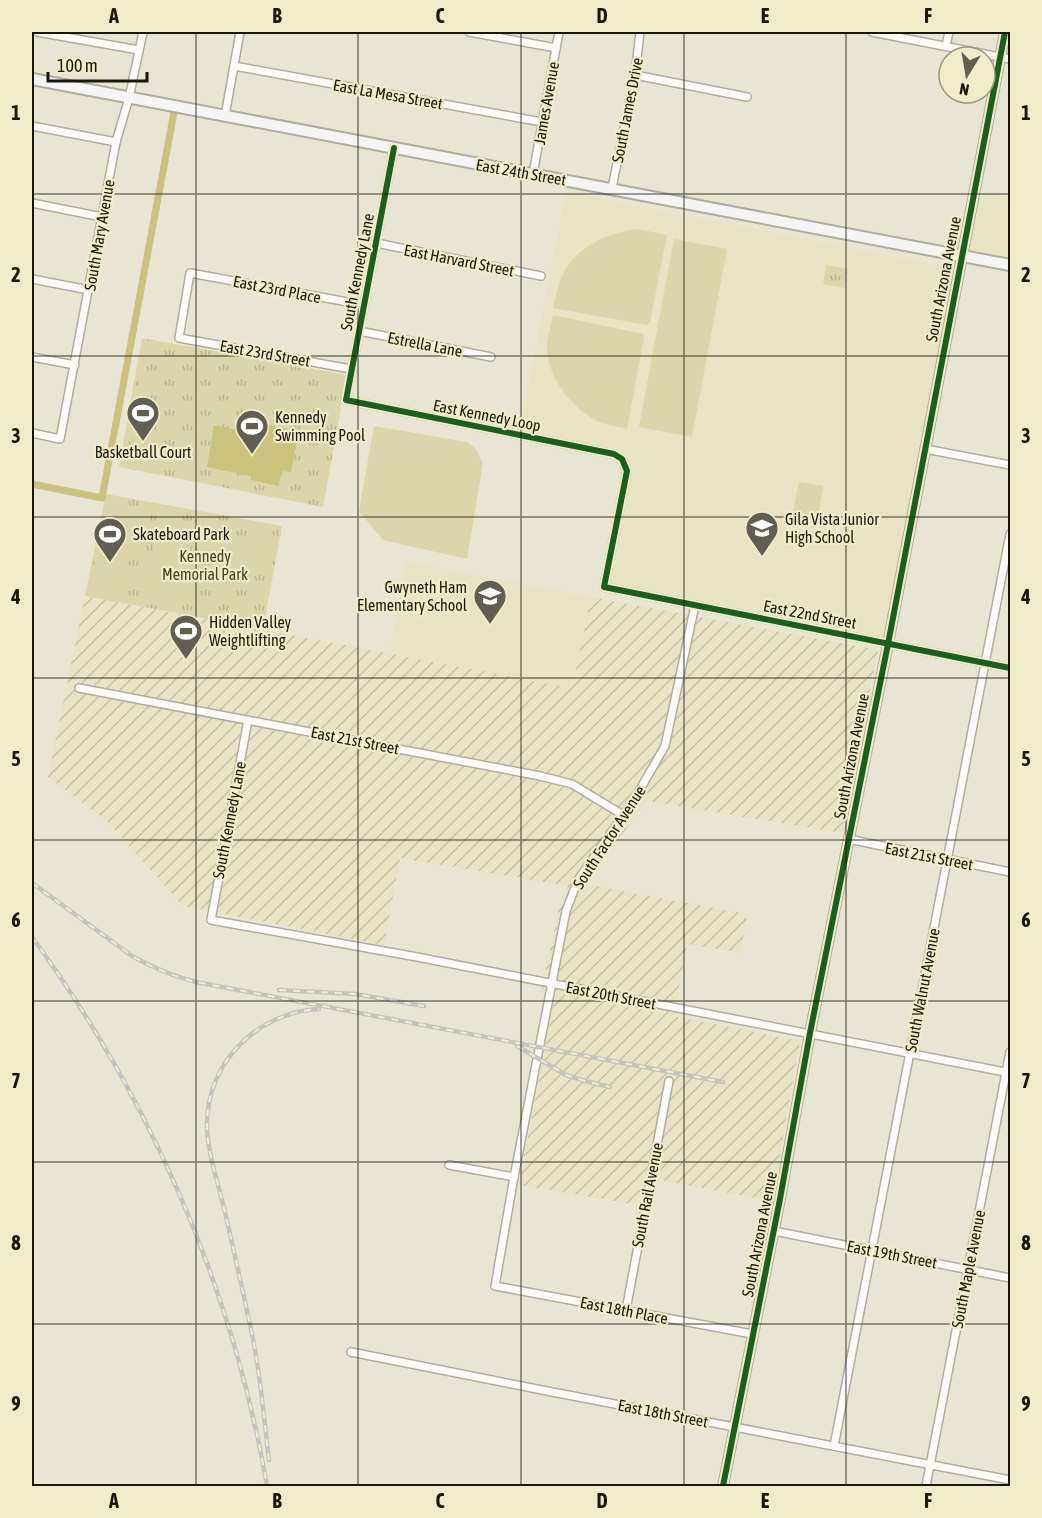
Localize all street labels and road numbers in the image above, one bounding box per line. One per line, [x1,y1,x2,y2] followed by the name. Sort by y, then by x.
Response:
[608,56,646,164] street label: South James Drive
[530,60,562,146] street label: James Avenue
[332,76,445,113] street label: East La Mesa Street
[474,155,568,189] street label: East 24th Street
[80,178,119,292] street label: South Mary Avenue
[337,212,378,332] street label: South Kennedy Lane
[922,215,964,343] street label: South Arizona Avenue
[402,241,516,280] street label: East Harvard Street
[232,272,322,306] street label: East 23rd Place
[386,328,464,360] street label: Estrella Lane
[218,336,312,370] street label: East 23rd Street
[431,396,542,435] street label: East Kennedy Loop
[762,596,858,632] street label: East 22nd Street
[830,692,872,820] street label: South Arizona Avenue
[309,723,401,757] street label: East 21st Street
[209,760,250,880] street label: South Kennedy Lane
[569,782,649,892] street label: South Factor Avenue
[883,839,975,873] street label: East 21st Street
[901,926,943,1054] street label: South Walnut Avenue
[564,977,658,1013] street label: East 20th Street
[628,1141,666,1249] street label: South Rail Avenue
[738,1170,780,1298] street label: South Arizona Avenue
[948,1208,989,1330] street label: South Maple Avenue
[845,1236,939,1272] street label: East 19th Street
[579,1293,669,1327] street label: East 18th Place
[616,1395,710,1431] street label: East 18th Street

